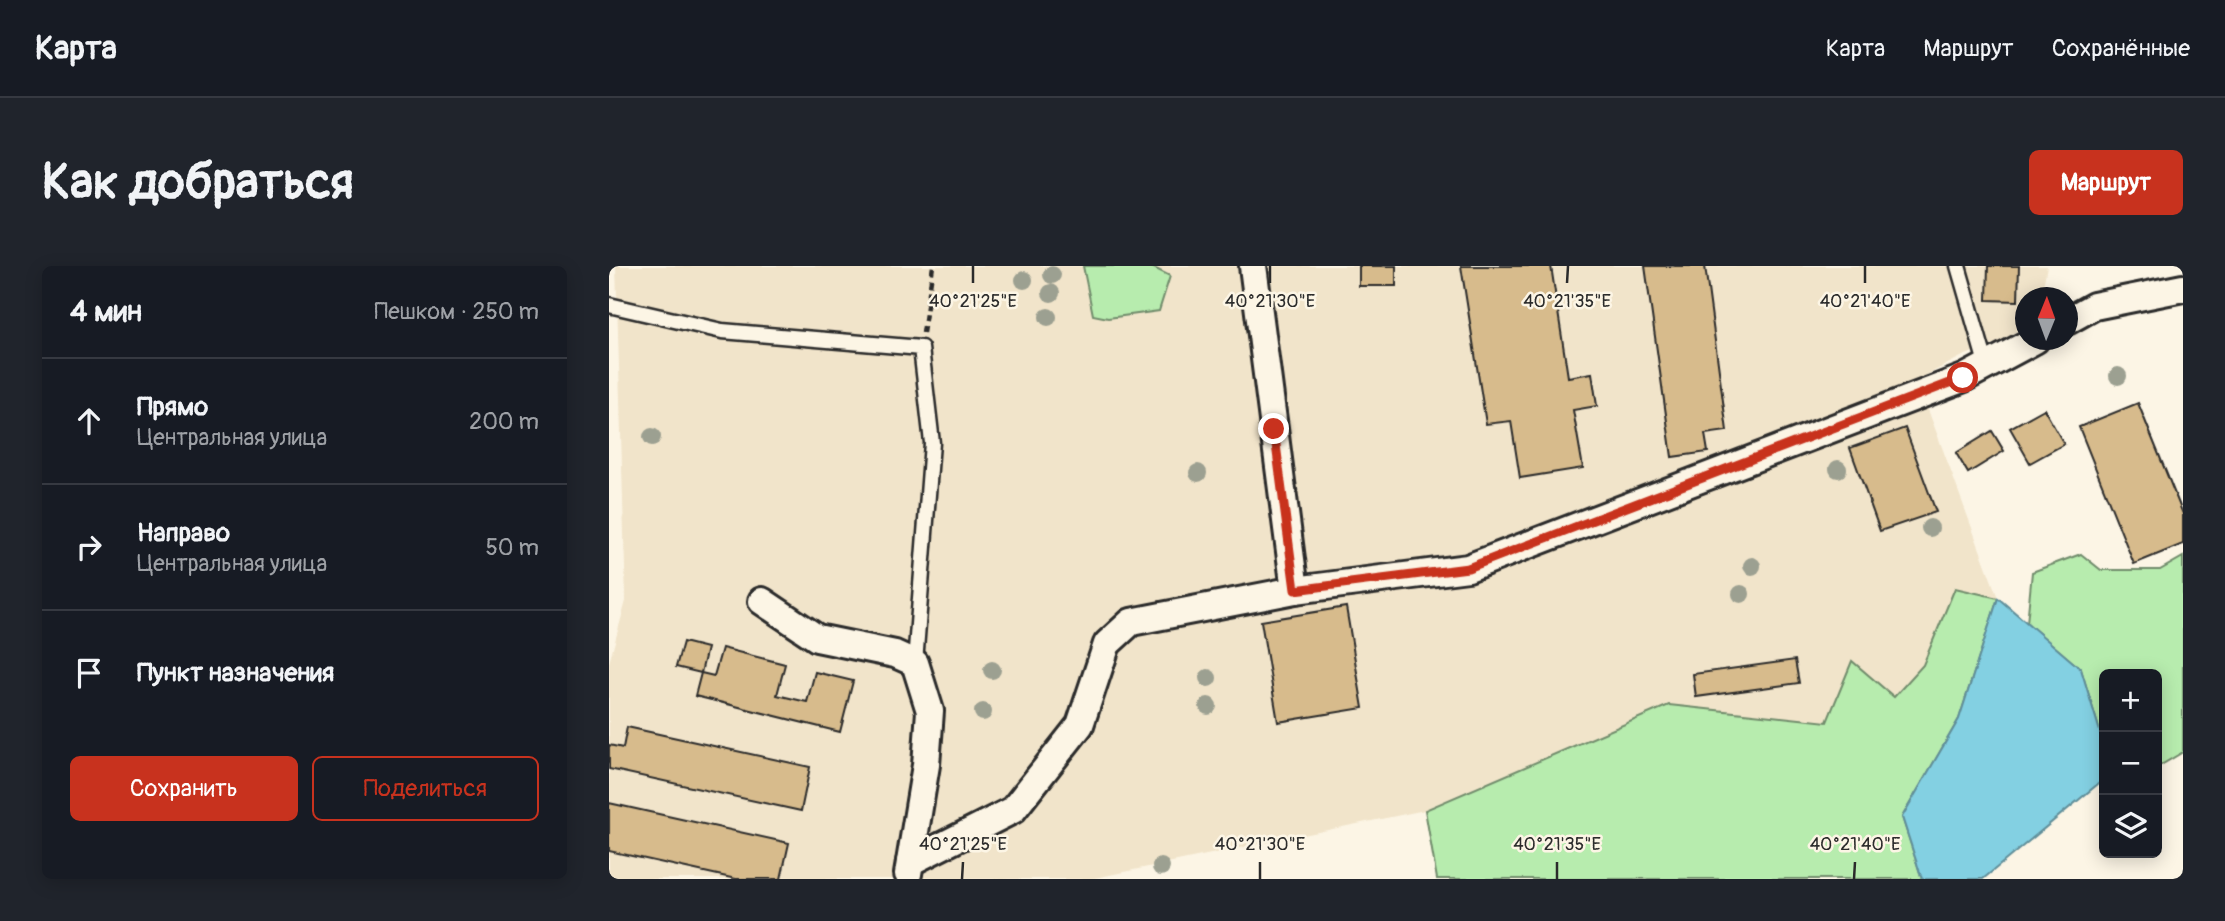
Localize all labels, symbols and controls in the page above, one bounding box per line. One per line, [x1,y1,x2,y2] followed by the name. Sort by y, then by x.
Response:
[35,28,117,69] text: Карта
[1826,34,1885,63] text: Карта
[1923,34,2014,63] text: Маршрут
[2052,34,2190,63] text: Сохранённые
[2029,150,2183,215] button: Маршрут
[42,152,354,213] text: Как добраться
[2015,287,2078,350] north arrow
[929,290,1017,313] text: 40°21'25"E
[1225,290,1315,313] text: 40°21'30"E
[1523,290,1611,313] text: 40°21'35"E
[1820,290,1910,313] text: 40°21'40"E
[70,293,142,330] text: 4 мин
[374,297,539,326] text: Пешком · 250 m
[1947,362,1978,393] route start
[137,391,208,423] text: Прямо
[70,402,108,440] icon: ahead
[469,407,539,436] text: 200 m
[1258,413,1289,444] route end
[137,423,327,452] text: Центральная улица
[137,517,230,549] text: Направо
[70,528,108,566] icon: right
[485,533,539,562] text: 50 m
[137,549,327,578] text: Центральная улица
[70,654,108,692] icon: arrive
[137,657,334,689] text: Пункт назначения
[2099,669,2162,858] map controls
[2099,669,2162,732] button: +
[2099,732,2162,795] button: −
[70,756,298,821] button: Сохранить
[312,756,539,821] button: Поделиться
[2099,795,2162,858] button: layers
[919,833,1007,856] text: 40°21'25"E
[1215,833,1305,856] text: 40°21'30"E
[1513,833,1601,856] text: 40°21'35"E
[1810,833,1900,856] text: 40°21'40"E

